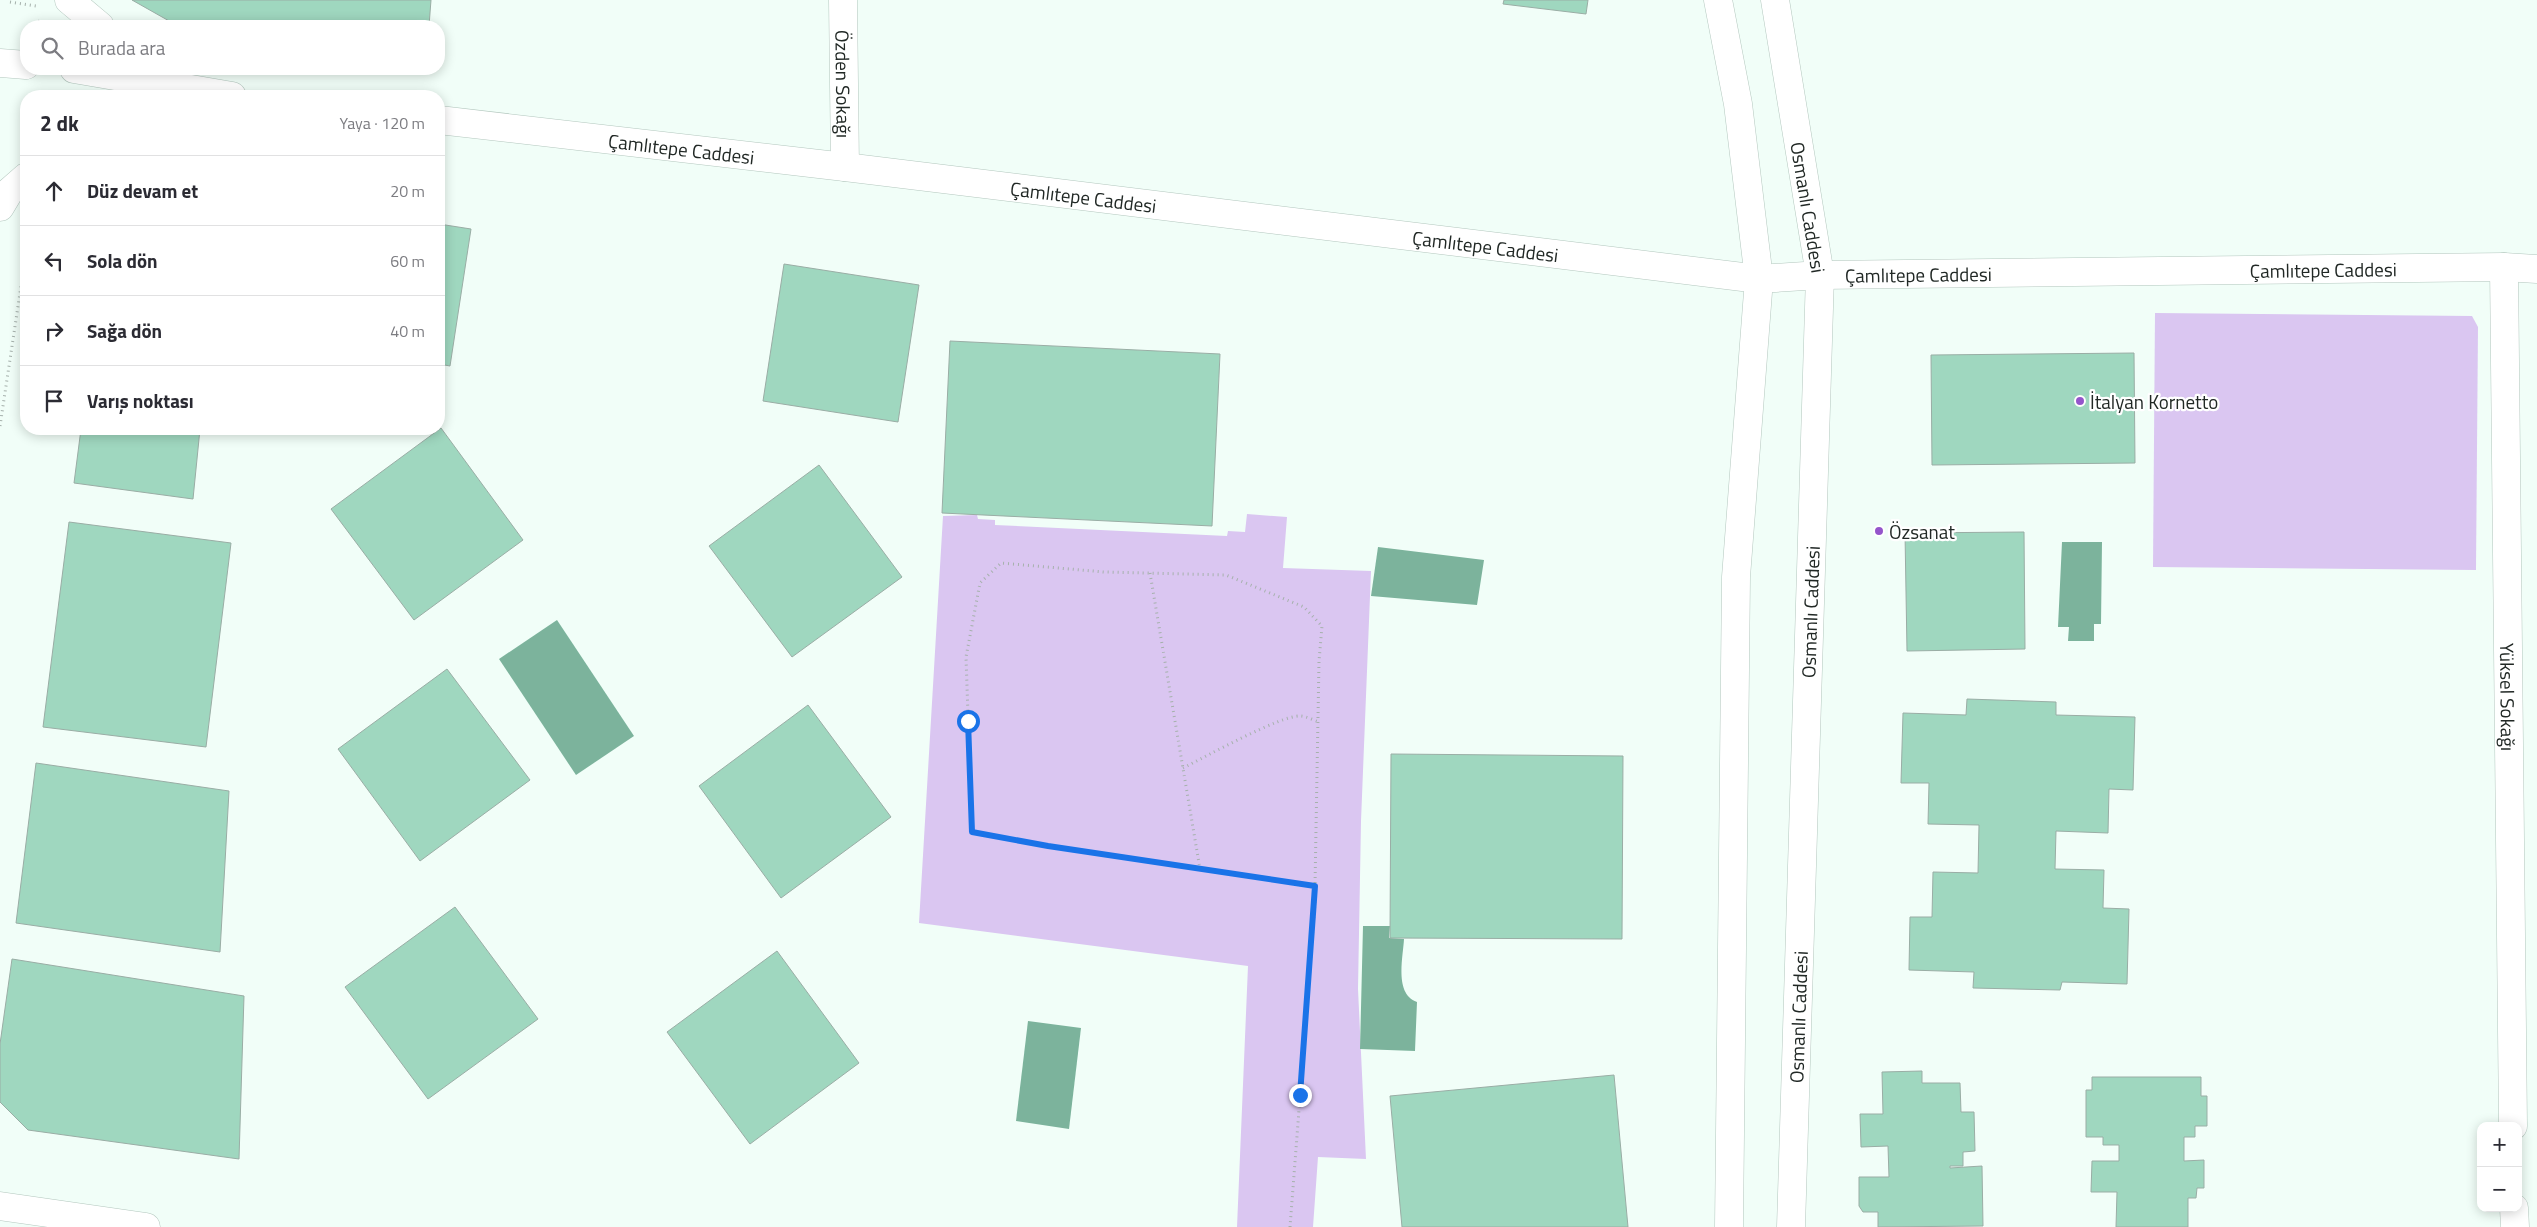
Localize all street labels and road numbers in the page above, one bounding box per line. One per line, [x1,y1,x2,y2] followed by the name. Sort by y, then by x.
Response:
[829,30,859,138] street label: Özden Sokağı
[607,125,756,171] street label: Çamlıtepe Caddesi
[1784,140,1834,275] street label: Osmanlı Caddesi
[1009,173,1158,220] street label: Çamlıtepe Caddesi
[1411,222,1560,269] street label: Çamlıtepe Caddesi
[2250,254,2397,284] street label: Çamlıtepe Caddesi
[1845,258,1992,289] street label: Çamlıtepe Caddesi
[1793,545,1827,679] street label: Osmanlı Caddesi
[2493,643,2524,751] street label: Yüksel Sokağı
[1781,950,1815,1084] street label: Osmanlı Caddesi

